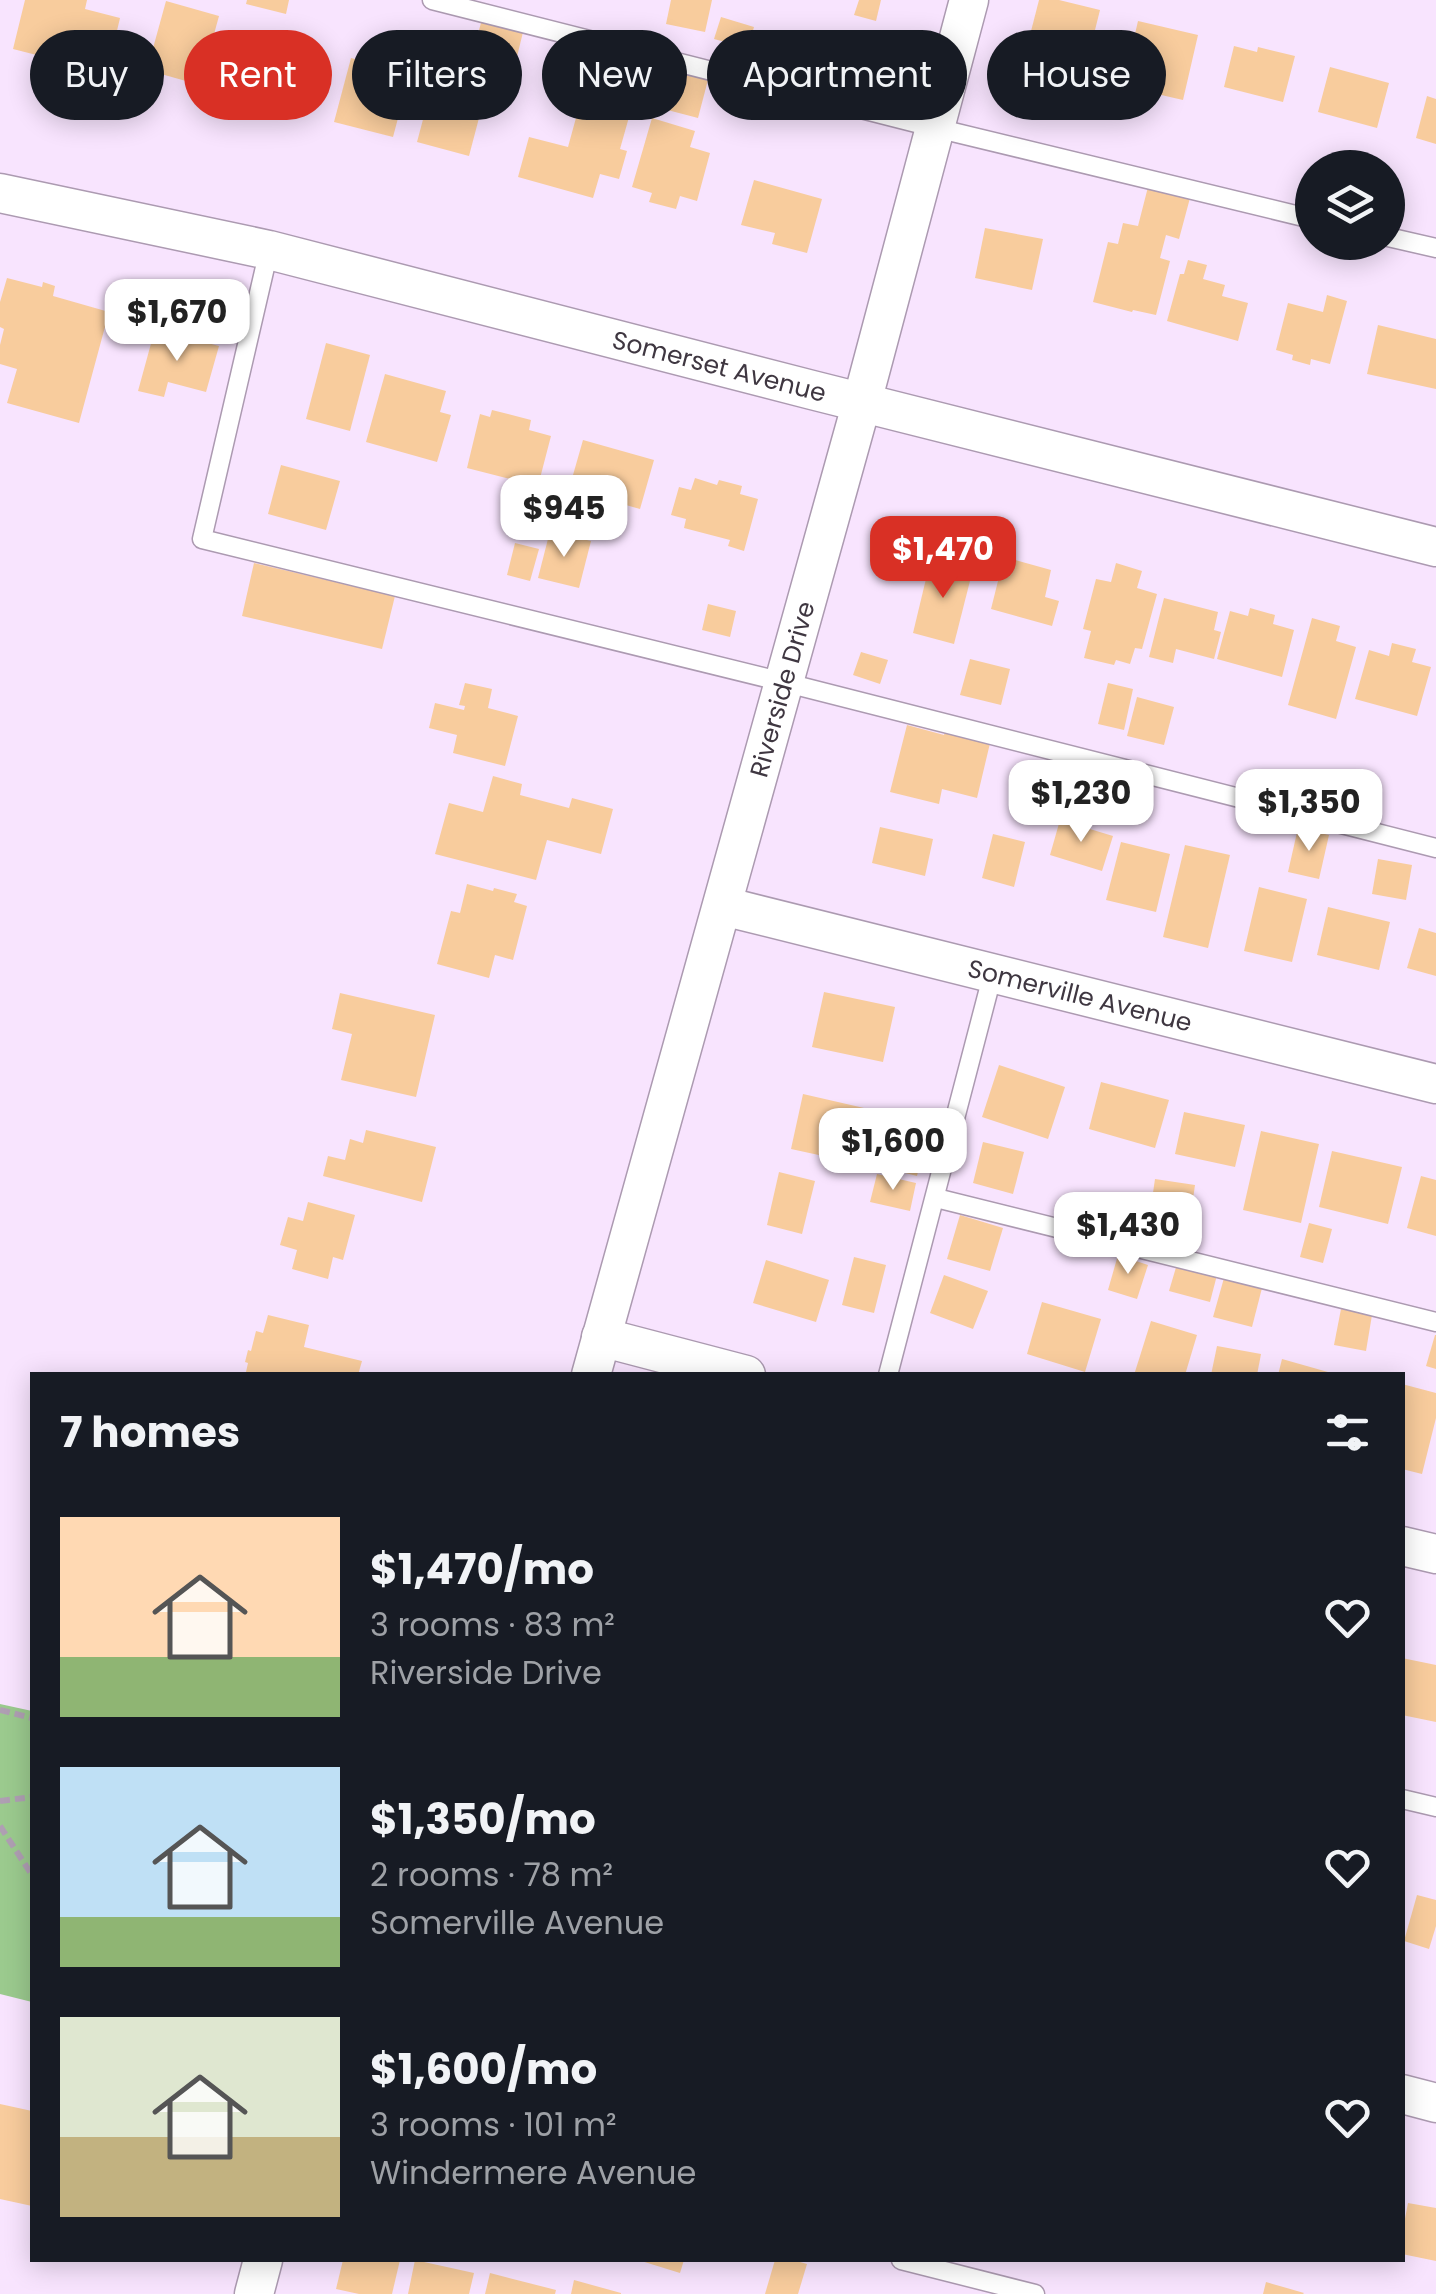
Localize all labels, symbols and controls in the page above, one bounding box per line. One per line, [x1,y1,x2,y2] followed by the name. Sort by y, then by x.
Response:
[30,30,164,120] chip: Buy
[184,30,332,120] chip: Rent
[352,30,522,120] chip: Filters
[542,30,687,120] chip: New
[707,30,967,120] chip: Apartment
[987,30,1166,120] chip: House
[1295,150,1405,260] map controls
[1295,150,1405,260] button: layers
[96,279,258,364] pin: $1,670
[127,289,227,334] text: $1,670
[608,322,830,411] street label: Somerset Avenue
[505,475,623,560] pin: $945
[522,485,606,530] text: $945
[862,516,1024,601] pin: $1,470
[892,526,994,571] text: $1,470
[741,597,824,781] street label: Riverside Drive
[1000,760,1162,845] pin: $1,230
[1228,769,1390,854] pin: $1,350
[1031,770,1131,815] text: $1,230
[1257,779,1361,824] text: $1,350
[964,951,1196,1040] street label: Somerville Avenue
[812,1108,974,1193] pin: $1,600
[841,1118,945,1163] text: $1,600
[1047,1192,1209,1277] pin: $1,430
[1076,1202,1180,1247] text: $1,430
[60,1403,240,1462] text: 7 homes
[1320,1405,1375,1460] icon: filters
[370,1540,594,1599] text: $1,470/mo
[140,1557,260,1677] icon: home
[1320,1590,1375,1645] icon: heart
[370,1602,615,1647] text: 3 rooms · 83 m²
[370,1650,602,1695] text: Riverside Drive
[370,1790,596,1849] text: $1,350/mo
[140,1807,260,1927] icon: home
[1320,1840,1375,1895] icon: heart
[370,1852,613,1897] text: 2 rooms · 78 m²
[370,1900,664,1945] text: Somerville Avenue
[370,2040,597,2099] text: $1,600/mo
[140,2057,260,2177] icon: home
[1320,2090,1375,2145] icon: heart
[370,2102,616,2147] text: 3 rooms · 101 m²
[370,2150,696,2195] text: Windermere Avenue

